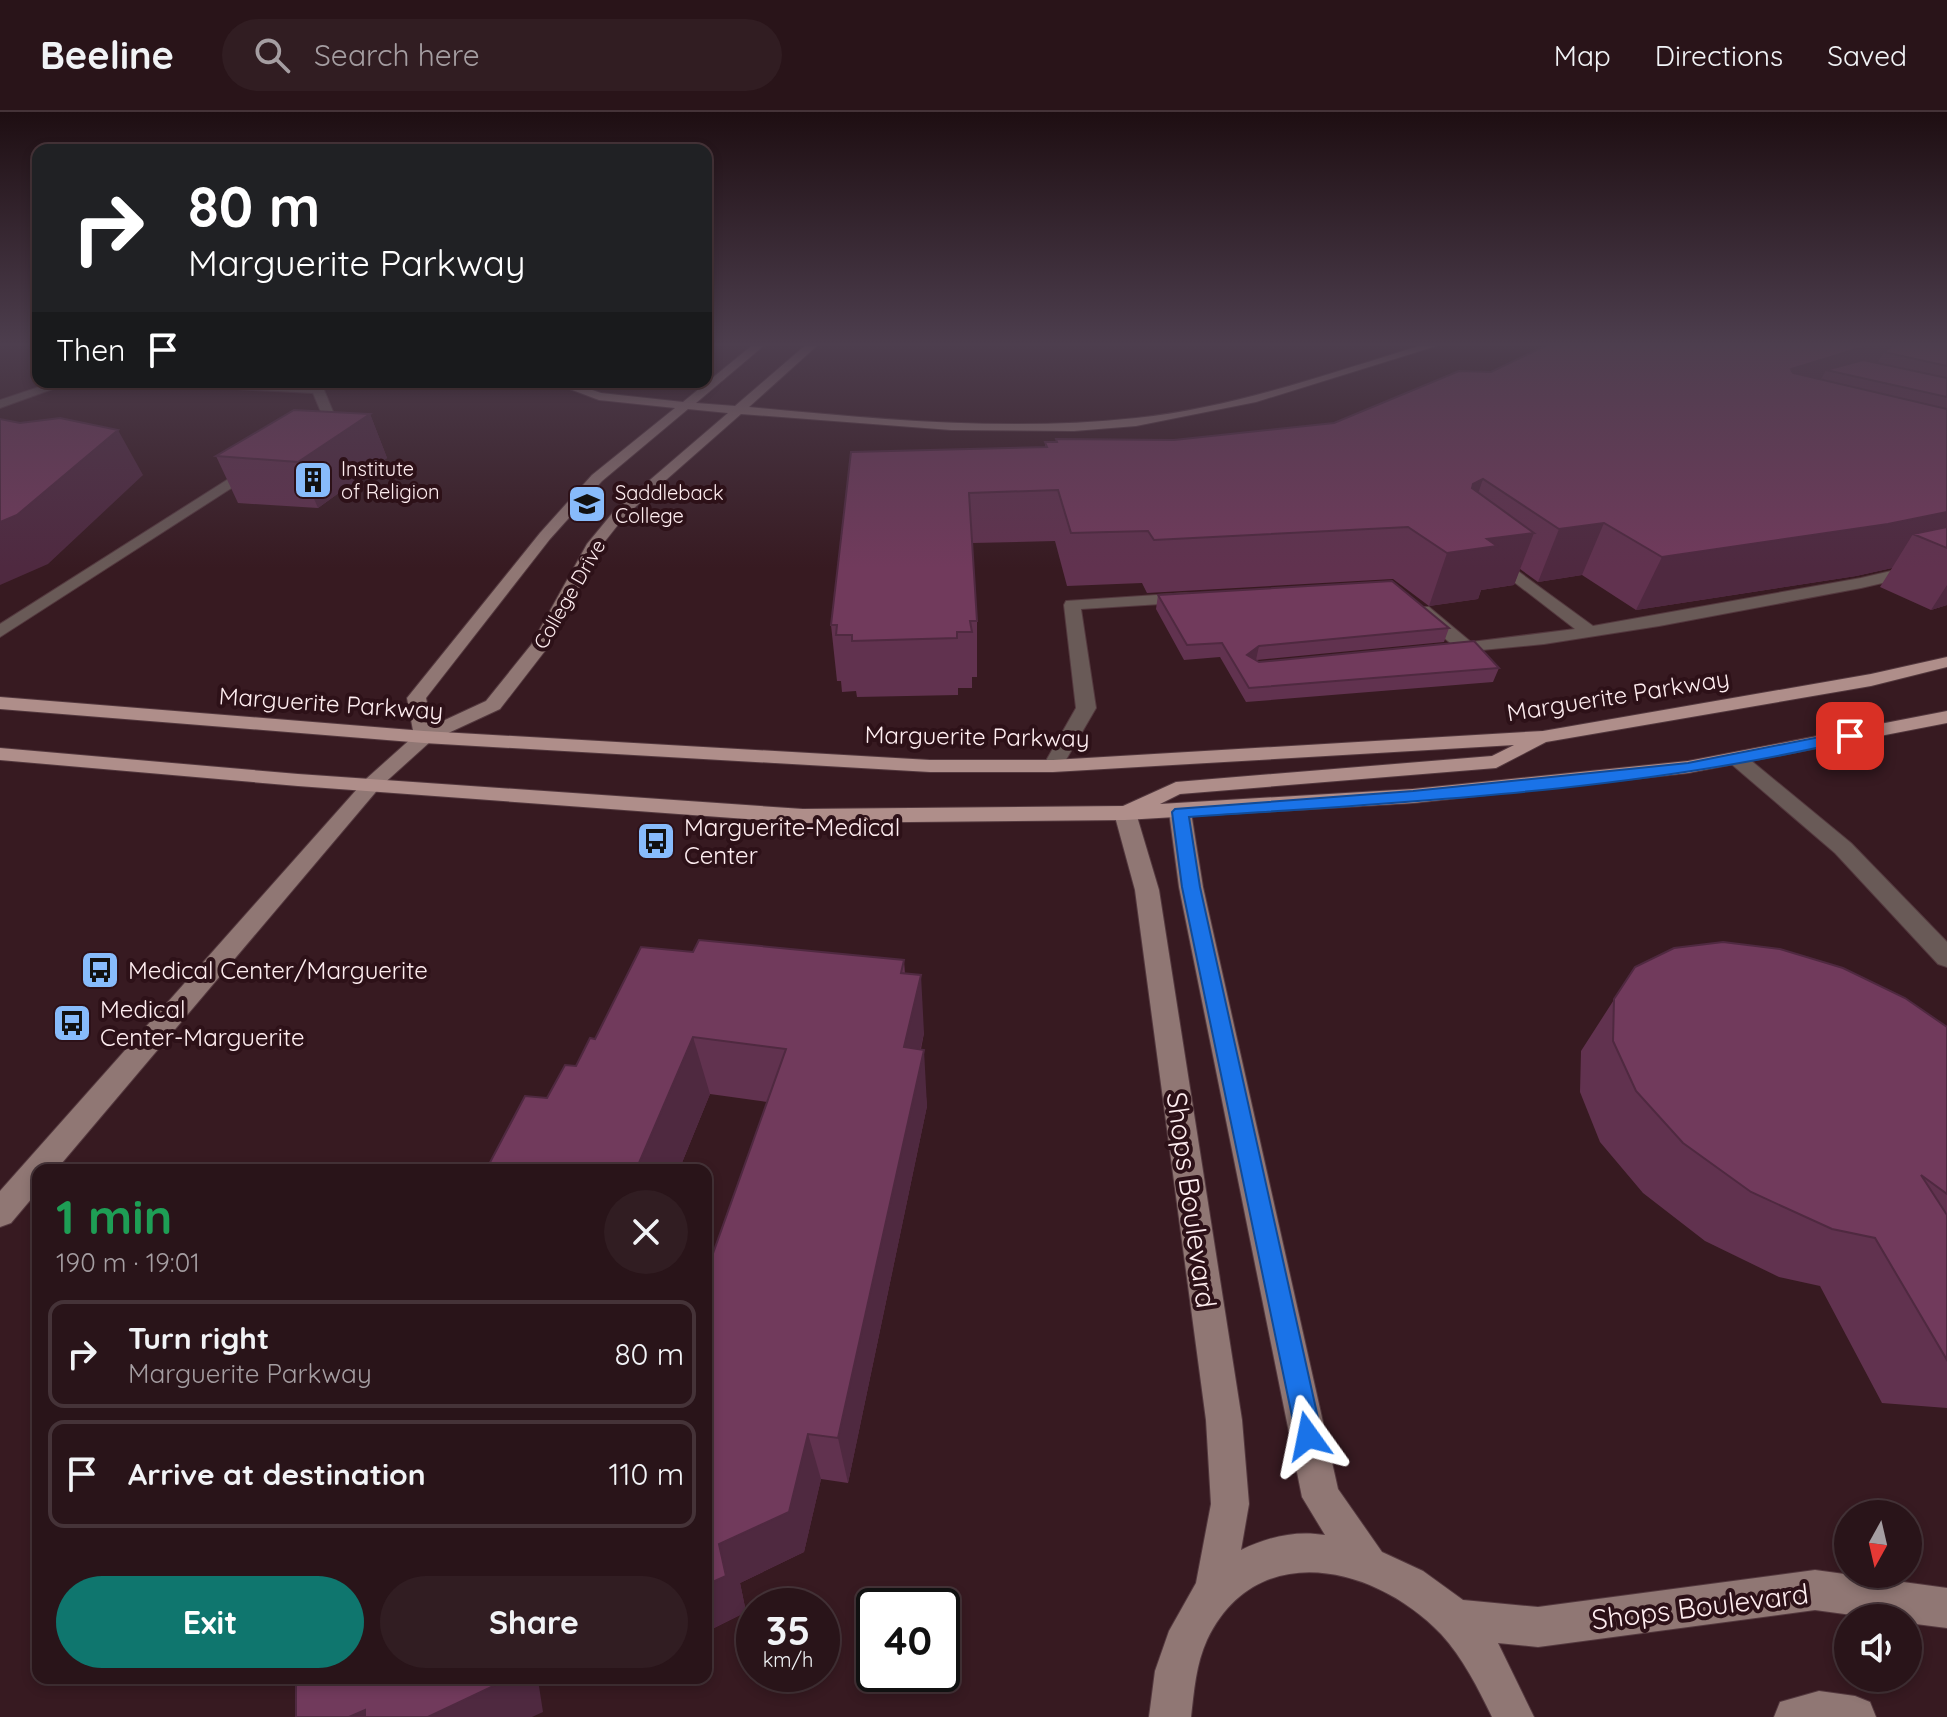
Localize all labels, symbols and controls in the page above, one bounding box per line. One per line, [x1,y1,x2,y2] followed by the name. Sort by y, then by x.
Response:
[222,19,782,91] search box
[40,31,174,79] text: Beeline
[250,33,294,77] icon: search
[314,36,480,74] text: Search here
[1554,38,1611,73] text: Map
[1655,38,1783,73] text: Directions
[1827,38,1907,73] text: Saved
[188,171,320,241] text: 80 m
[56,176,160,280] icon: right
[188,240,525,285] text: Marguerite Parkway
[141,328,185,372] icon: arrive
[56,331,125,369] text: Then
[341,456,440,504] place label: Institute of Religion
[292,459,334,501] building icon: Institute of Religion
[615,480,724,528] place label: Saddleback College
[566,483,608,525] school or university icon: Saddleback College
[528,535,610,653] street label: College Drive
[1505,663,1731,727] street label: Marguerite Parkway
[218,680,444,726] street label: Marguerite Parkway
[1816,702,1884,770] pin
[1828,714,1872,758] icon: arrive
[864,719,1090,753] street label: Marguerite Parkway
[684,812,900,870] place label: Marguerite-Medical Center
[635,820,677,862] bus stop icon: Marguerite-Medical Center
[79,949,121,991] bus stop icon: Medical Center/Marguerite
[128,955,428,985] place label: Medical Center/Marguerite
[100,994,305,1052] place label: Medical Center-Marguerite
[51,1002,93,1044] bus stop icon: Medical Center-Marguerite
[1159,1090,1225,1310] street label: Shops Boulevard
[56,1186,172,1246] text: 1 min
[604,1190,688,1274] button: close
[56,1246,200,1279] text: 190 m · 19:01
[128,1319,269,1357] text: Turn right
[60,1332,104,1376] icon: right
[614,1335,684,1373] text: 80 m
[128,1357,372,1390] text: Marguerite Parkway
[1266,1394,1350,1478] position arrow
[60,1452,104,1496] icon: arrive
[128,1455,426,1493] text: Arrive at destination
[608,1455,684,1493] text: 110 m
[1834,1500,1922,1588] north arrow
[1834,1500,1922,1692] map controls
[1590,1575,1810,1637] street label: Shops Boulevard
[56,1576,364,1668] button: Exit
[380,1576,688,1668] button: Share
[856,1588,960,1692] speed limit sign: 40
[1834,1604,1922,1692] button: sound
[766,1605,810,1655] text: 35
[763,1647,813,1672] text: km/h

